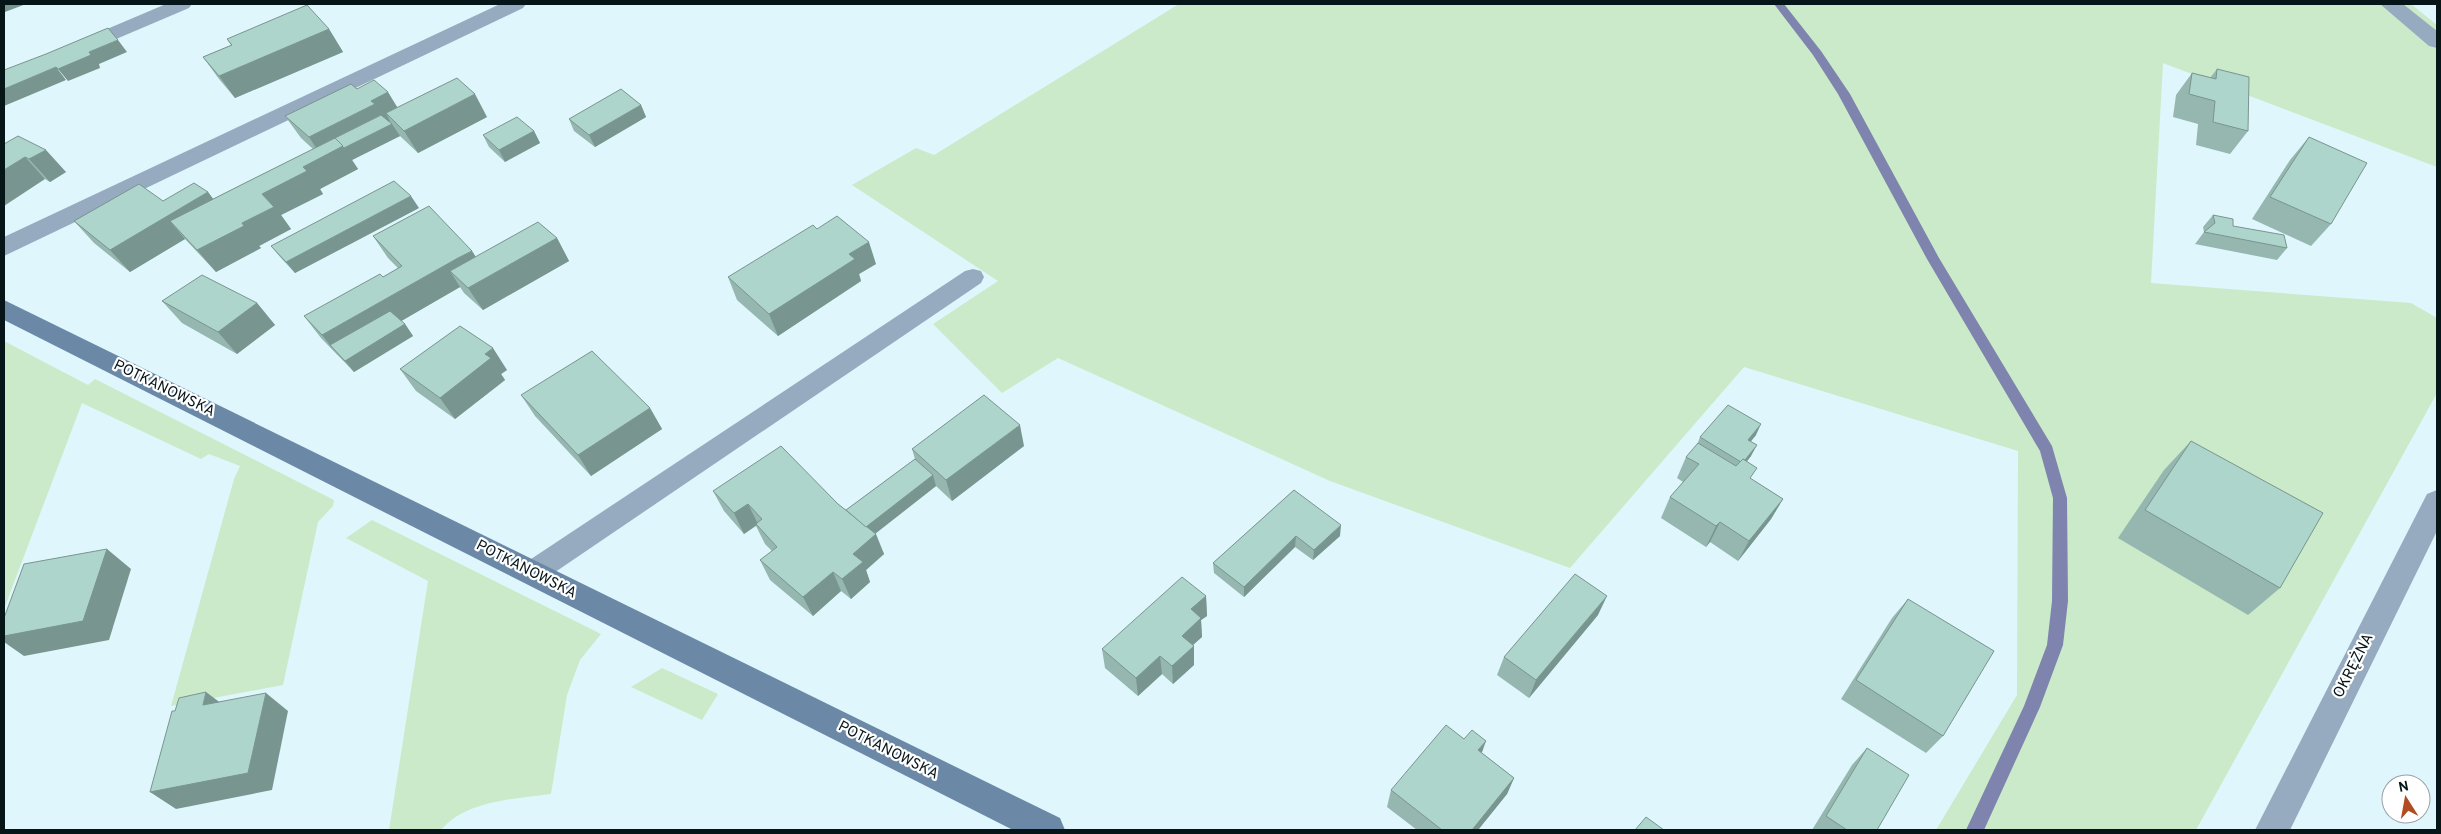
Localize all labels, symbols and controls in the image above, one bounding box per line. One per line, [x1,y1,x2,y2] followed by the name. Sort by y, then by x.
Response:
[110,356,218,422] street label: POTKANOWSKA
[472,536,580,604] street label: POTKANOWSKA
[2329,630,2378,701] street label: OKRĘŻNA
[834,717,942,785] street label: POTKANOWSKA
[2381,774,2431,824] north arrow
[2397,778,2410,797] text: N

